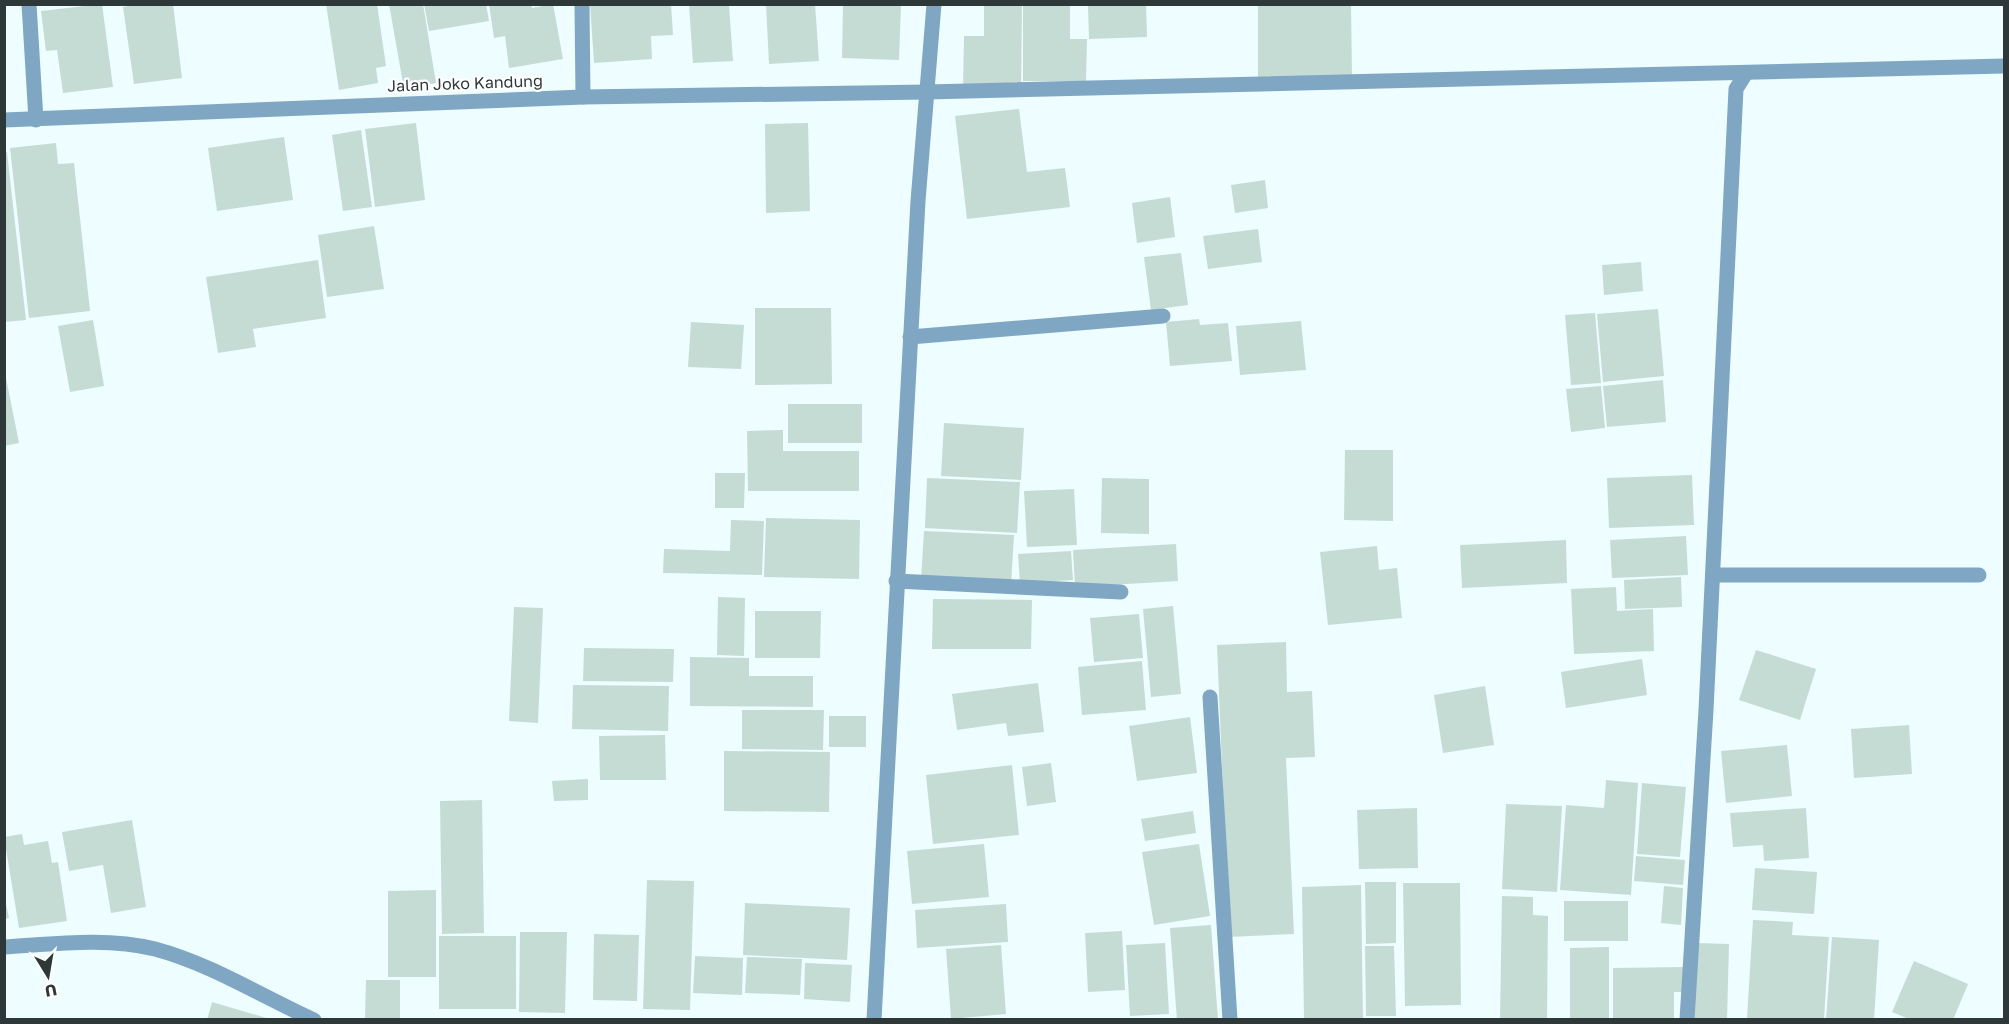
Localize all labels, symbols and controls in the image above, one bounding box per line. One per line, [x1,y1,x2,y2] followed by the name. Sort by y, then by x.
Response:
[387,70,543,96] street label: Jalan Joko Kandung
[18,946,78,1006] north arrow
[43,980,59,1002] text: U

